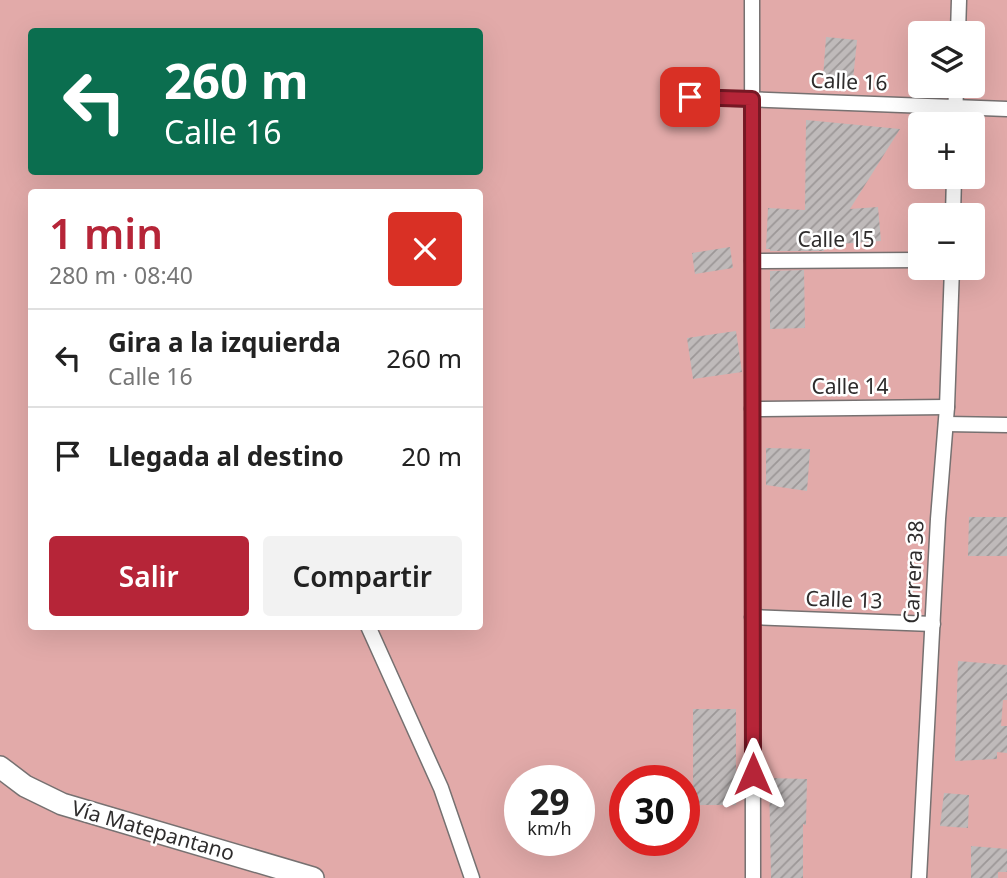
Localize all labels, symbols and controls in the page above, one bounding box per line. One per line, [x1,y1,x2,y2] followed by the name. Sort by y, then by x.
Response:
[908,21,985,280] map controls
[908,21,985,98] button: layers
[164,47,309,113] text: 260 m
[49,56,140,147] icon: left
[810,66,888,96] street label: Calle 16
[660,67,720,127] pin
[671,78,709,116] icon: arrive
[164,110,282,153] text: Calle 16
[908,112,985,189] button: +
[908,203,985,280] button: −
[49,204,163,261] text: 1 min
[388,212,462,286] button: close
[797,225,875,253] street label: Calle 15
[49,259,193,291] text: 280 m · 08:40
[108,324,341,360] text: Gira a la izquierda
[49,339,87,377] icon: left
[386,340,462,376] text: 260 m
[108,360,193,392] text: Calle 16
[811,372,889,400] street label: Calle 14
[49,437,87,475] icon: arrive
[108,438,344,474] text: Llegada al destino
[401,438,462,474] text: 20 m
[896,520,930,624] street label: Carrera 38
[49,536,249,616] button: Salir
[263,536,462,616] button: Compartir
[805,584,883,614] street label: Calle 13
[716,737,790,811] position arrow
[609,765,700,856] speed limit sign: 30
[529,778,570,825] text: 29
[69,793,238,867] street label: Vía Matepantano
[527,816,572,840] text: km/h

